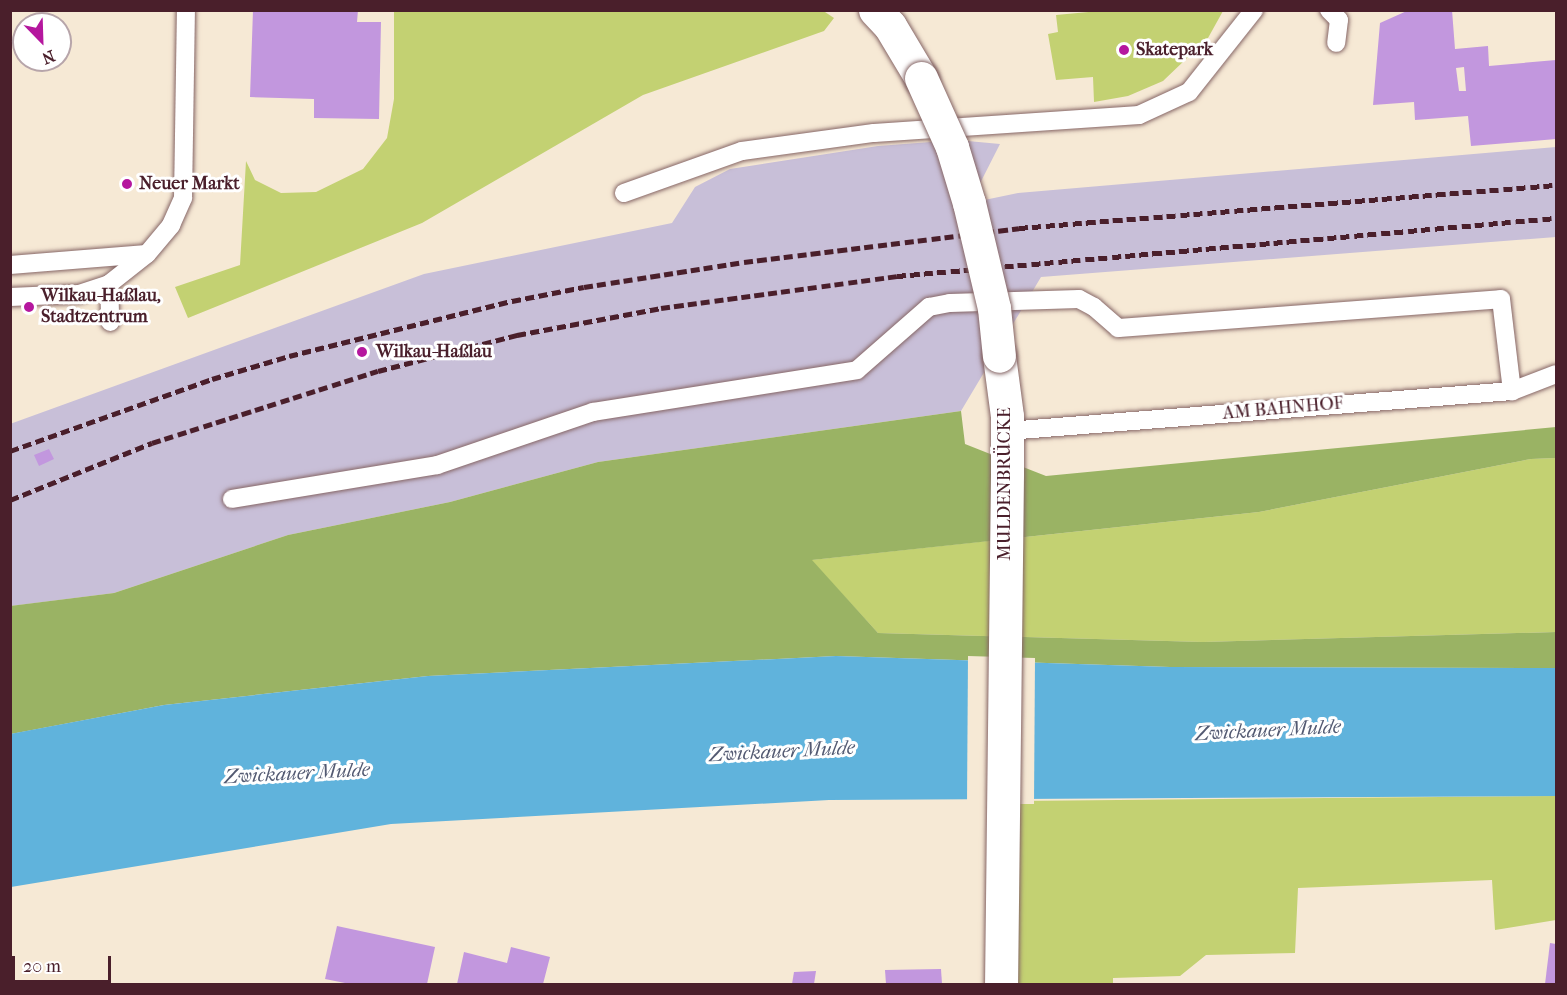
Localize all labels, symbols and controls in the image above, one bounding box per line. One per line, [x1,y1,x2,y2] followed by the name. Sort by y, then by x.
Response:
[12,12,72,72] north arrow
[1136,39,1213,61] place label: Skatepark
[1117,43,1131,57] marker: Skatepark
[39,46,58,68] text: N
[139,173,240,195] place label: Neuer Markt
[120,177,134,191] marker: Neuer Markt
[41,286,161,328] place label: Wilkau-Haßlau, Stadtzentrum
[22,300,36,314] marker: Wilkau-Haßlau, Stadtzentrum
[376,341,492,363] place label: Wilkau-Haßlau
[353,343,371,361] marker: Wilkau-Haßlau
[1222,393,1344,425] street label: AM BAHNHOF
[994,407,1016,561] street label: MULDENBRÜCKE
[1195,714,1341,746] water label: Zwickauer Mulde
[709,735,855,767] water label: Zwickauer Mulde
[224,757,370,789] water label: Zwickauer Mulde
[15,944,114,982] scale bar
[23,956,61,977] text: 20 m

